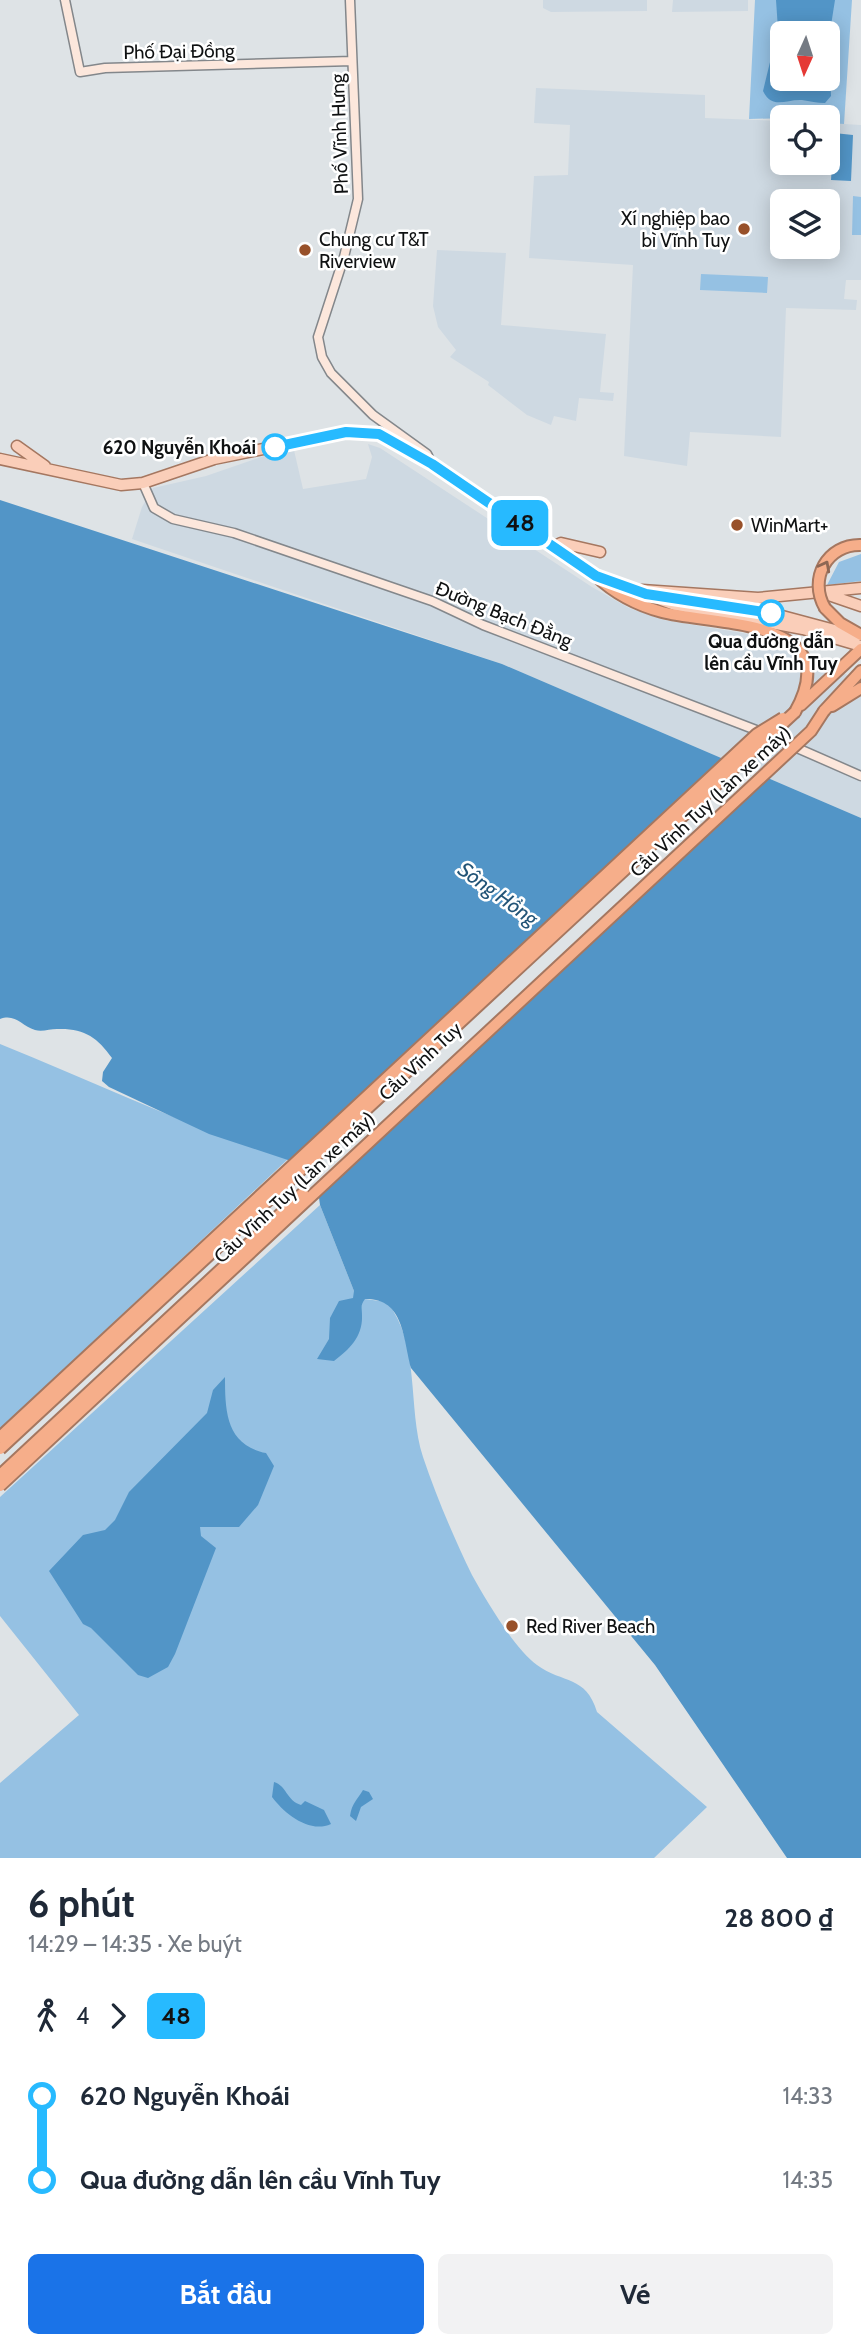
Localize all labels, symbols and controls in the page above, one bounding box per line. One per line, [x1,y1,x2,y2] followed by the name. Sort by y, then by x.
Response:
[770,21,840,91] north arrow
[770,21,840,259] map controls
[123,39,235,64] street label: Phố Đại Đồng
[326,73,353,195] street label: Phố Vĩnh Hưng
[770,105,840,175] button: locate
[770,189,840,259] button: layers
[621,207,730,252] place label: Xí nghiệp bao bì Vĩnh Tuy
[736,221,752,237] marker: Xí nghiệp bao bì Vĩnh Tuy
[319,228,429,273] place label: Chung cư T&T Riverview
[297,242,313,258] marker: Chung cư T&T Riverview
[262,434,288,460] marker: 620 Nguyễn Khoái
[103,436,256,459] place label: 620 Nguyễn Khoái
[489,500,552,546] line badge: 48
[505,508,535,537] text: 48
[751,514,828,537] place label: WinMart+
[729,517,745,533] marker: WinMart+
[817,560,830,573] one-way arrow
[432,577,576,653] street label: Đường Bạch Đằng
[758,600,784,626] marker: Qua đường dẫn lên cầu Vĩnh Tuy
[704,630,838,675] place label: Qua đường dẫn lên cầu Vĩnh Tuy
[625,721,795,882] street label: Cầu Vĩnh Tuy (Làn xe máy)
[454,856,544,932] water label: Sông Hồng
[374,1017,467,1105] street label: Cầu Vĩnh Tuy
[209,1107,379,1268] street label: Cầu Vĩnh Tuy (Làn xe máy)
[526,1615,655,1638] place label: Red River Beach
[504,1618,520,1634] marker: Red River Beach
[28,1880,134,1927] text: 6 phút
[725,1902,833,1934] text: 28 800 ₫
[28,1930,242,1958] text: 14:29 – 14:35 · Xe buýt
[28,1997,66,2035] icon: walk
[99,1997,137,2035] icon: forward
[161,2001,191,2030] text: 48
[76,2002,89,2030] text: 4
[80,2080,290,2112] text: 620 Nguyễn Khoái
[783,2082,833,2110] text: 14:33
[80,2164,441,2196] text: Qua đường dẫn lên cầu Vĩnh Tuy
[783,2166,833,2194] text: 14:35
[28,2254,424,2334] button: Bắt đầu
[438,2254,833,2334] button: Vé

